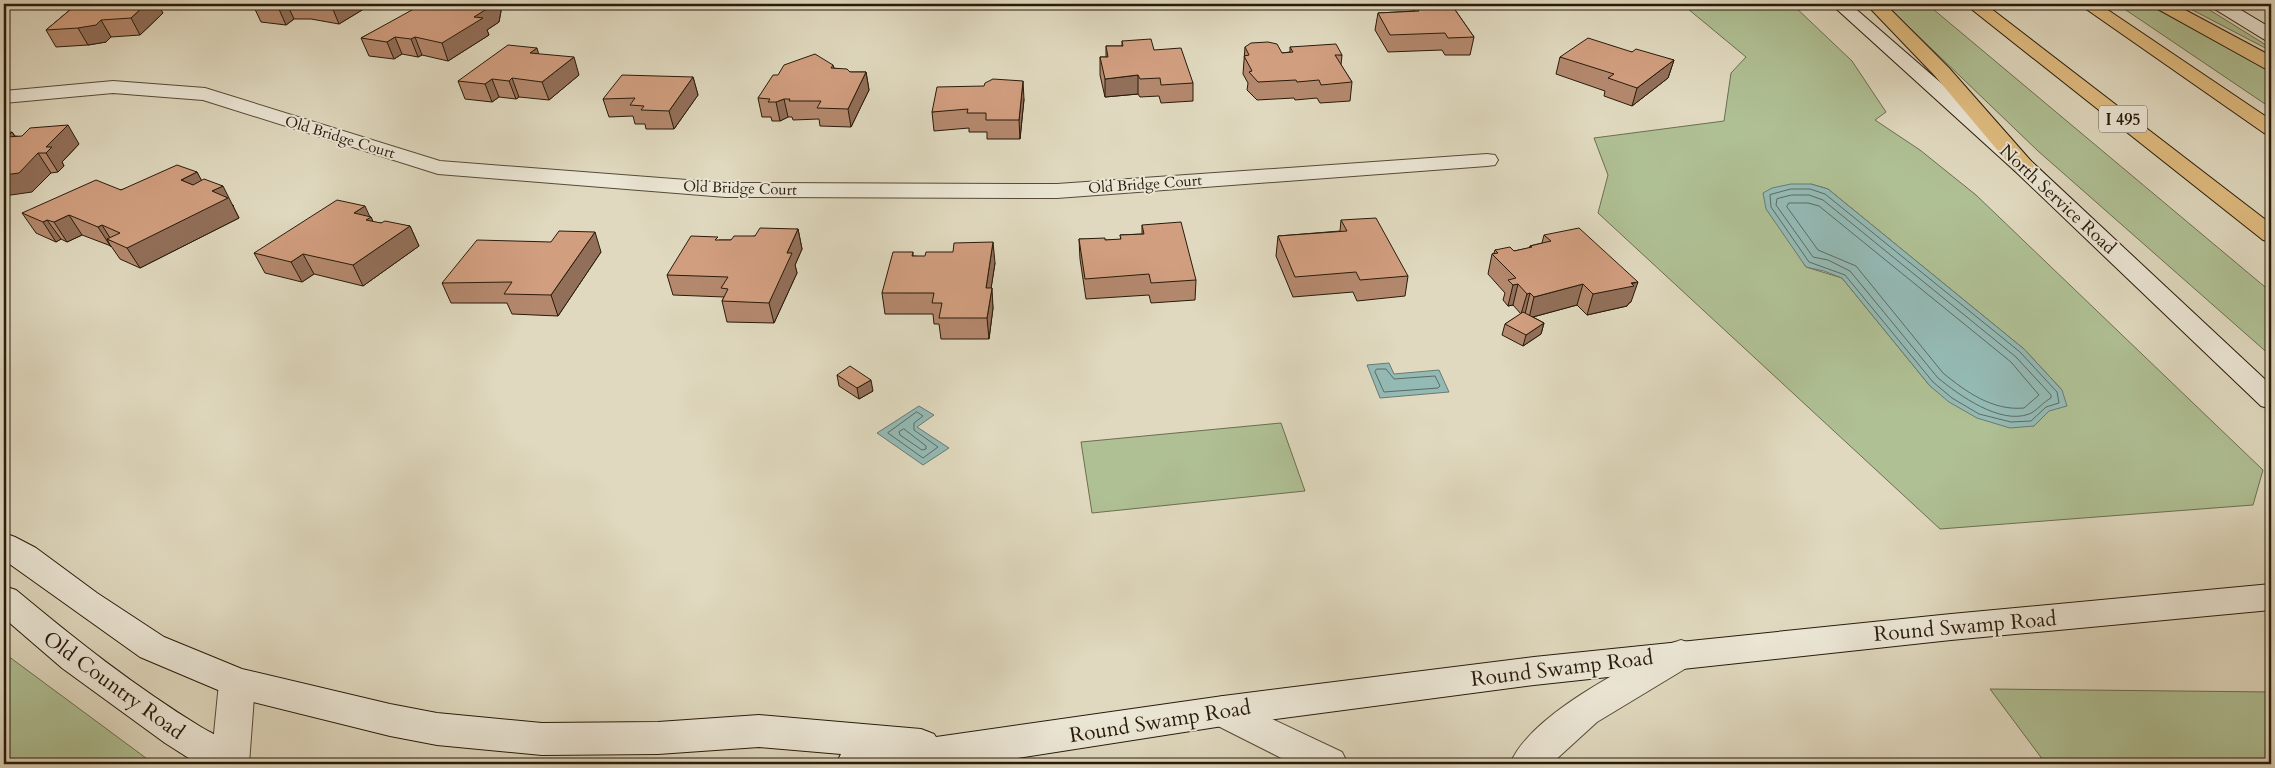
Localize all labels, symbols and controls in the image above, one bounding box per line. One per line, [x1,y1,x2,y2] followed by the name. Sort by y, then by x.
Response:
[2099,106,2147,132] road number: I 495
[283,111,398,163] street label: Old Bridge Court
[1994,139,2122,260] street label: North Service Road
[1087,170,1203,198] street label: Old Bridge Court
[683,176,798,200] street label: Old Bridge Court
[1872,604,2058,649] street label: Round Swamp Road
[37,624,190,747] street label: Old Country Road
[1469,643,1655,694] street label: Round Swamp Road
[1067,693,1253,750] street label: Round Swamp Road

